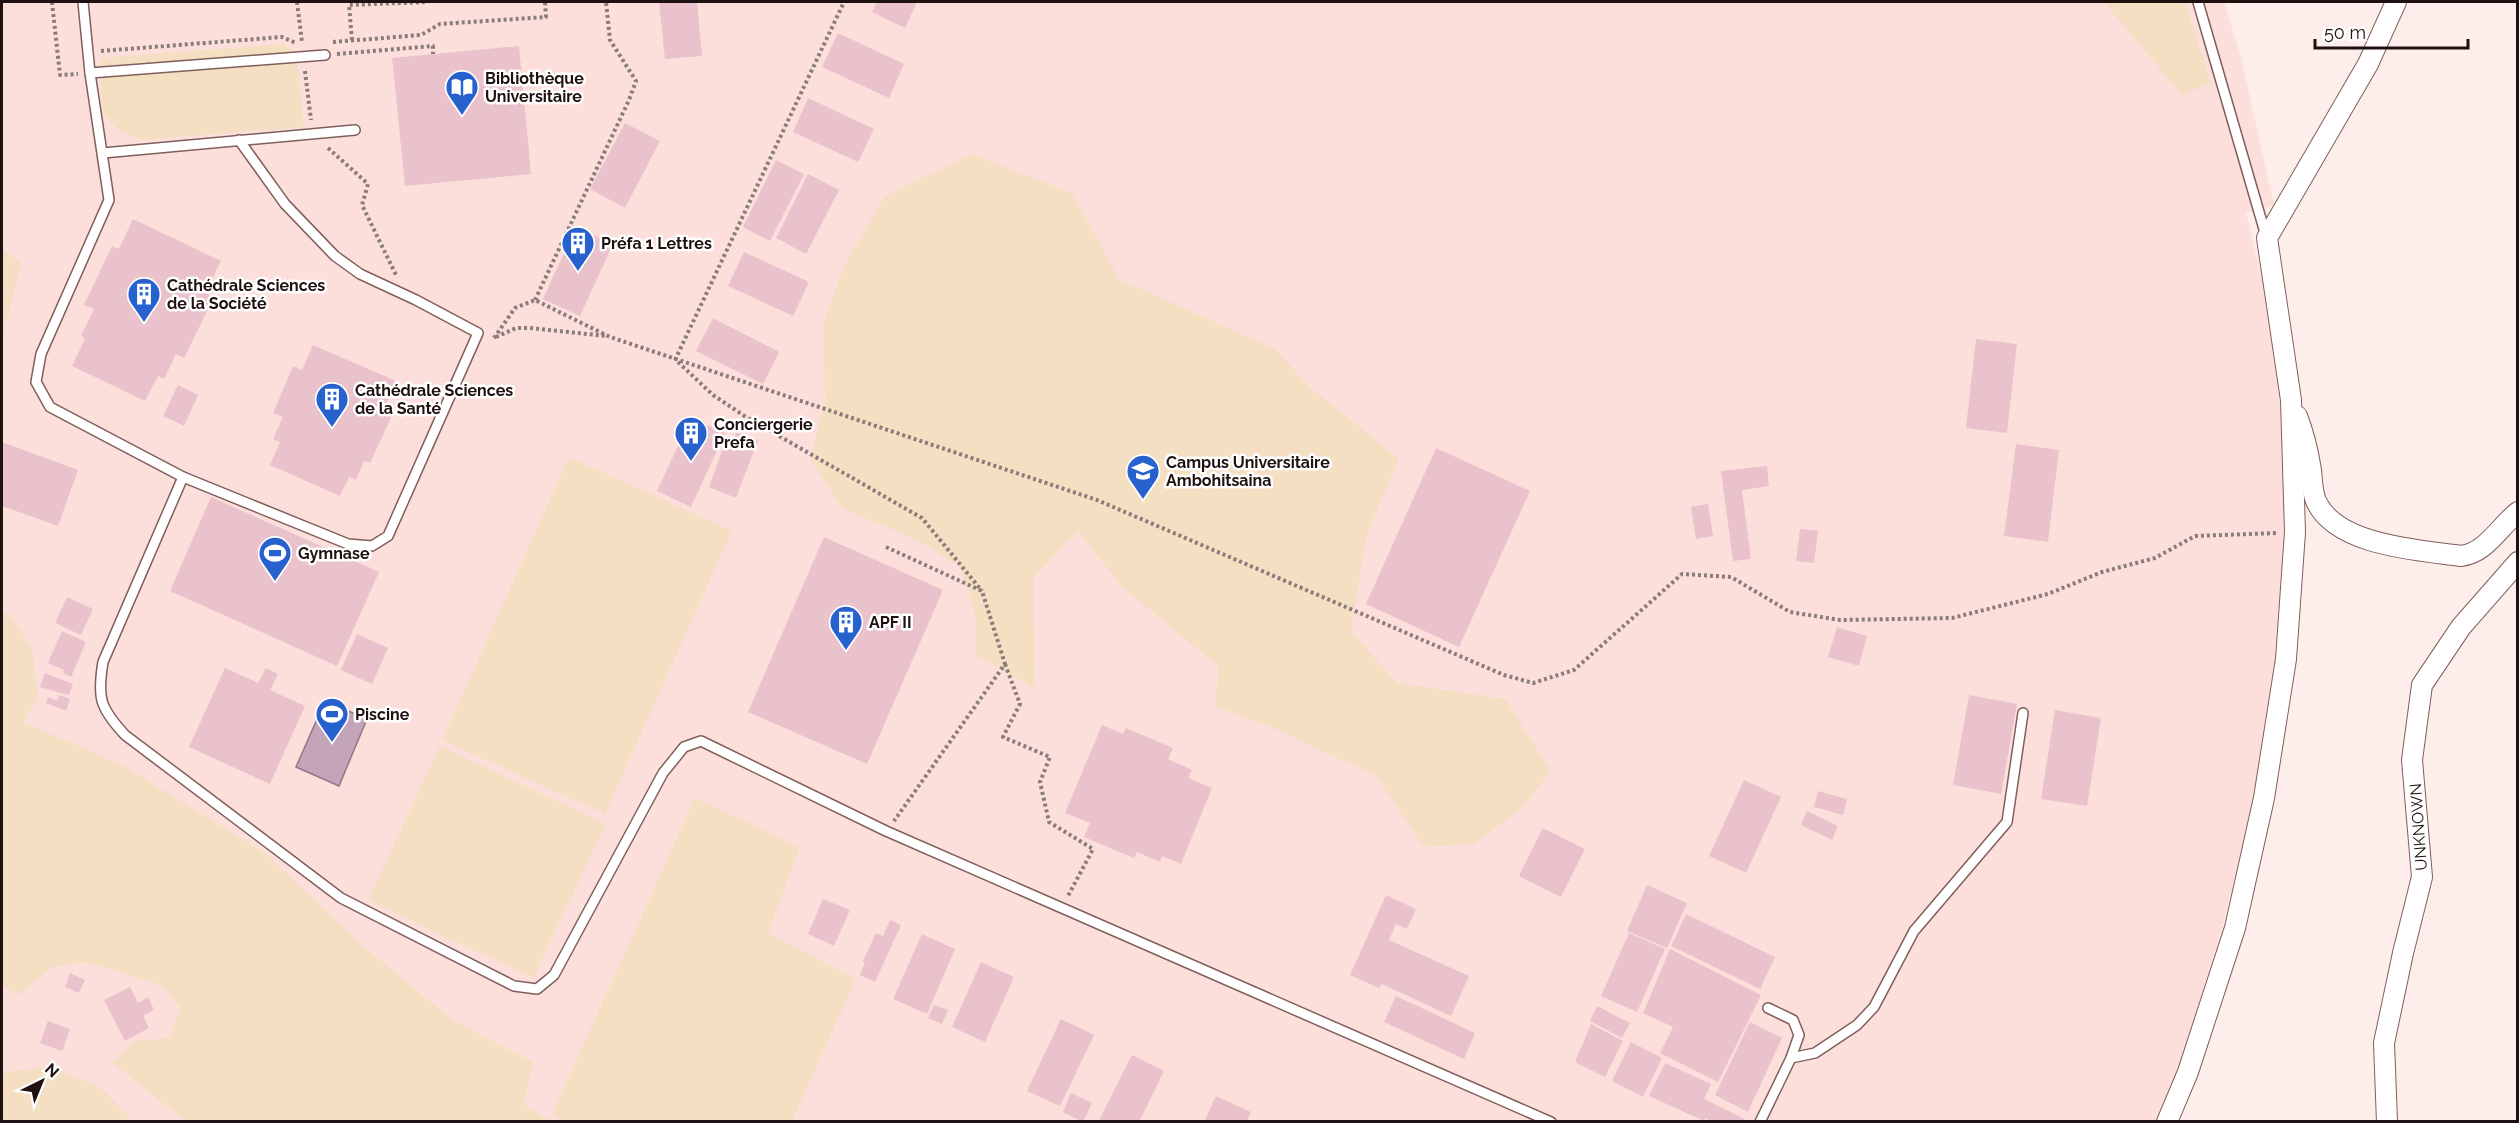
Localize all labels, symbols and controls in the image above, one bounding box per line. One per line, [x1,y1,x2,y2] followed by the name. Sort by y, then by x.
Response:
[2315,12,2468,50] scale bar
[2324,22,2366,43] text: 50 m
[444,69,480,116] library icon: Bibliothèque Universitaire
[485,69,584,106] place label: Bibliothèque Universitaire
[560,225,596,272] building icon: Préfa 1 Lettres
[601,234,712,253] place label: Préfa 1 Lettres
[126,276,162,323] building icon: Cathédrale Sciences de la Société
[167,276,325,313] place label: Cathédrale Sciences de la Société
[314,381,350,428] building icon: Cathédrale Sciences de la Santé
[355,381,513,418] place label: Cathédrale Sciences de la Santé
[673,415,709,462] building icon: Conciergerie Prefa
[714,415,813,452] place label: Conciergerie Prefa
[1125,453,1161,500] school or university icon: Campus Universitaire Ambohitsaina
[1166,453,1330,490] place label: Campus Universitaire Ambohitsaina
[257,535,293,582] sports icon: Gymnase
[298,544,370,563] place label: Gymnase
[828,604,864,651] building icon: APF II
[869,613,912,632] place label: APF II
[314,696,350,743] sports icon: Piscine
[355,705,410,724] place label: Piscine
[2406,783,2431,871] street label: UNKNOWN
[12,1051,72,1111] north arrow
[41,1059,63,1082] text: N

